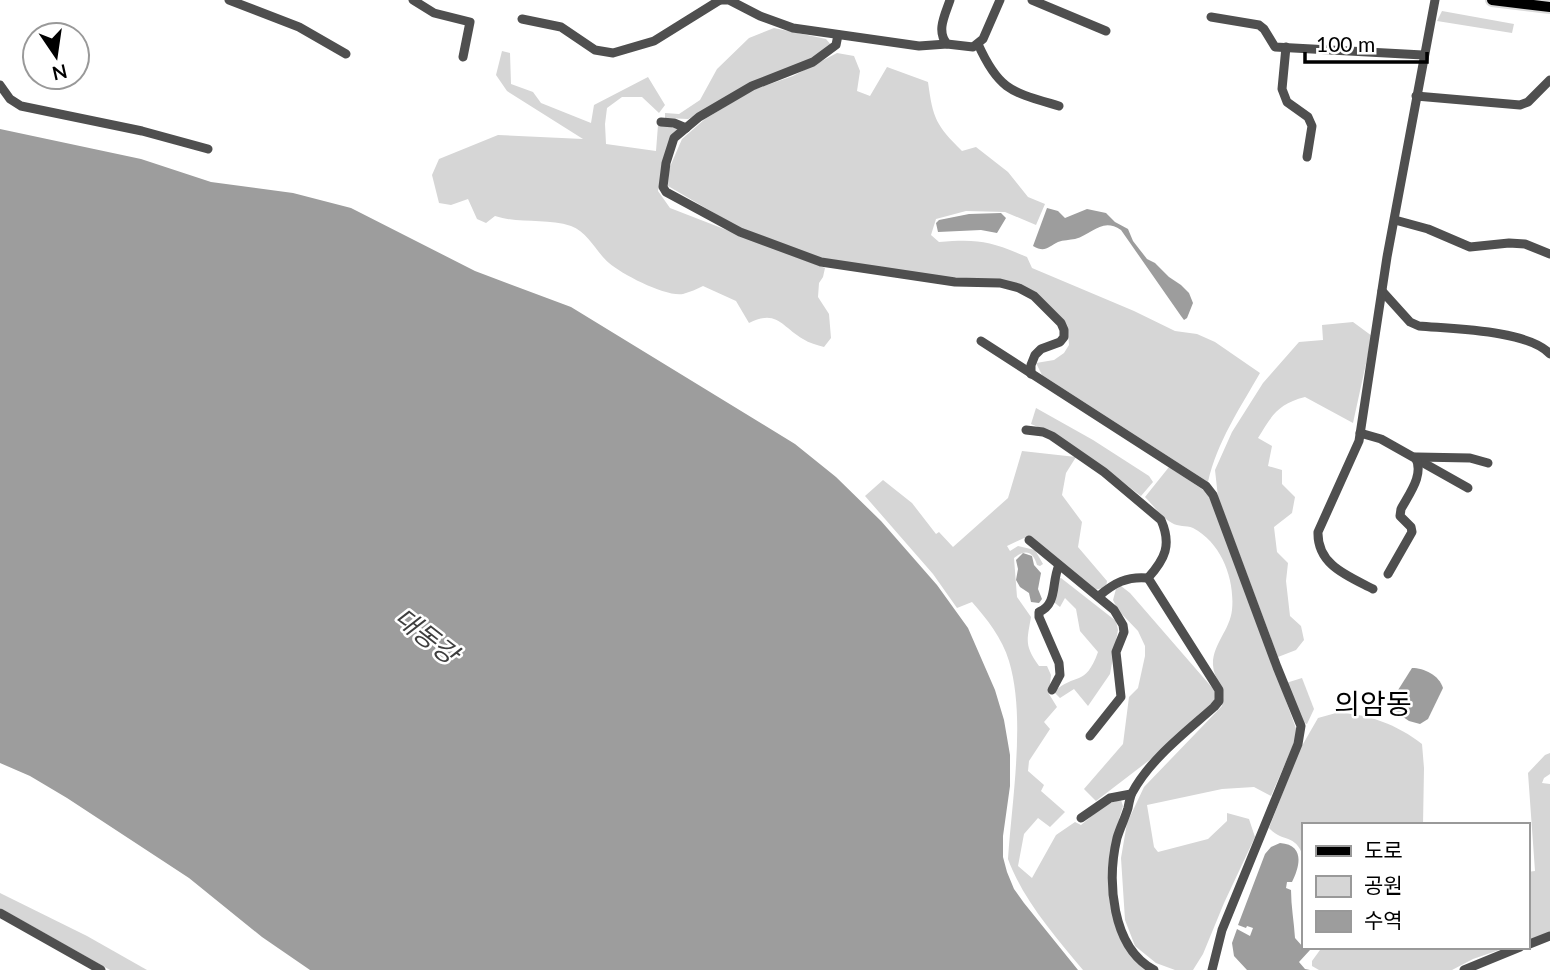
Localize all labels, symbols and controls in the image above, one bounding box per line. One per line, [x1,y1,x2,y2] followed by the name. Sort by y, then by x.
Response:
[21,21,91,91] north arrow
[1305,21,1428,65] scale bar
[1316,31,1375,56] text: 100 m
[50,60,70,86] text: N
[388,601,467,672] water label: 대동강
[1334,686,1412,720] district label: 의암동
[1302,823,1529,949] legend
[1364,837,1403,862] text: 도로
[1364,872,1403,897] text: 공원
[1364,907,1403,932] text: 수역

